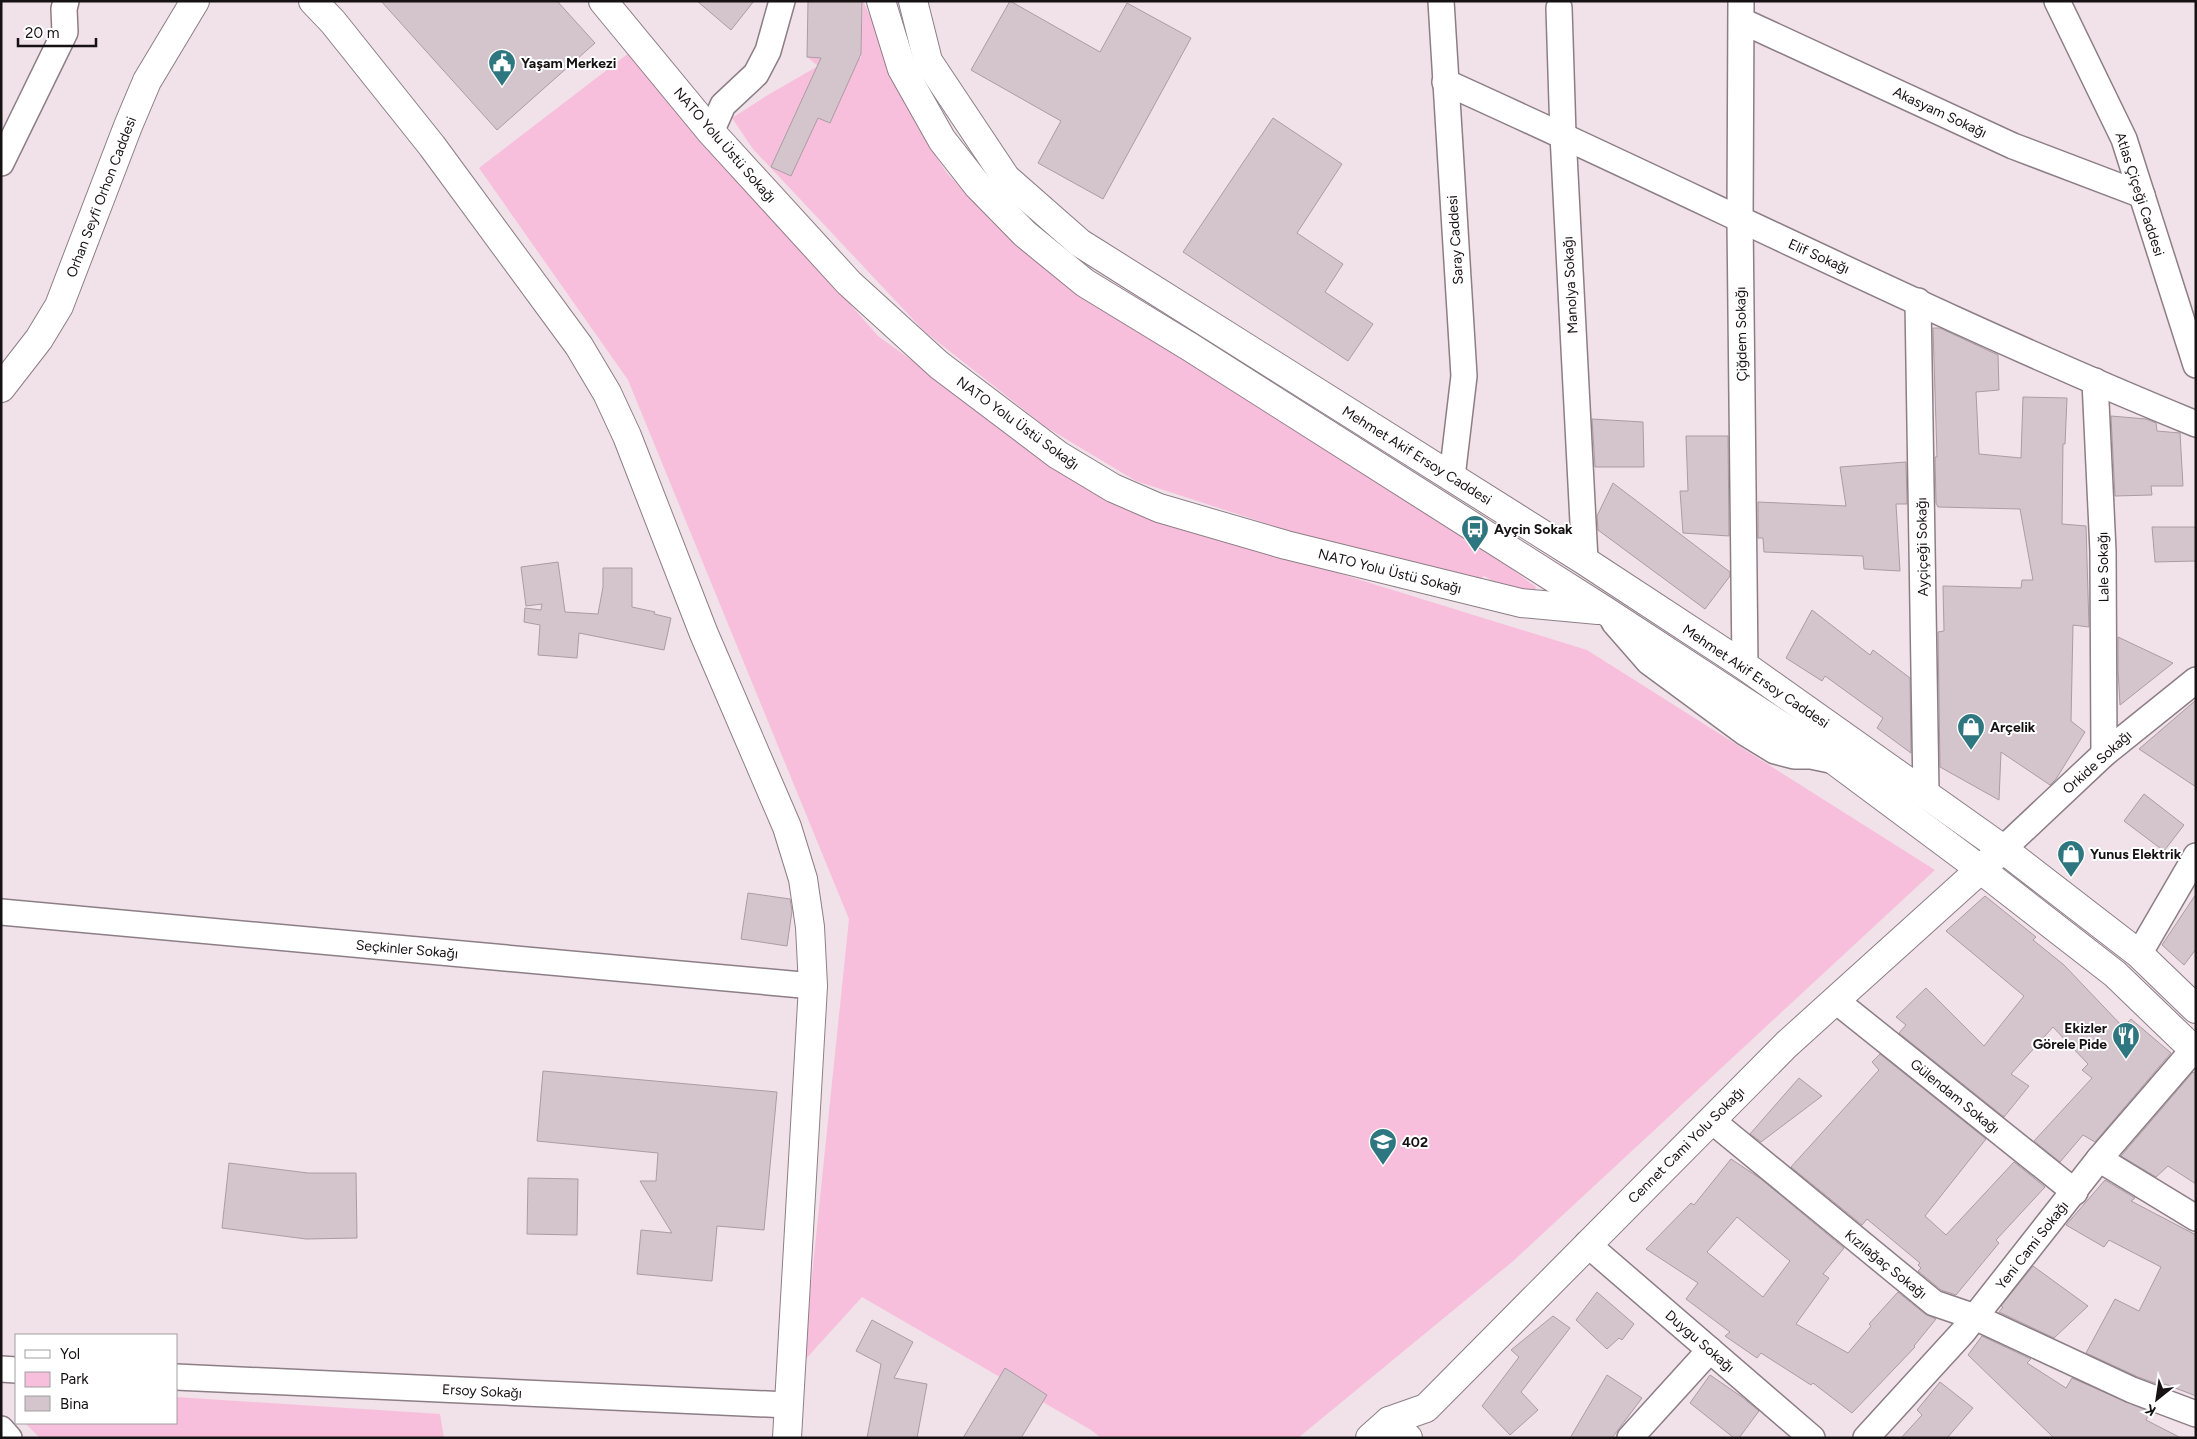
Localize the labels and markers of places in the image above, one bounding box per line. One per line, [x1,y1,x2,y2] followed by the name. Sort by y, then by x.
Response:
[487,48,517,87] public building icon: Yaşam Merkezi
[521,55,616,72] place label: Yaşam Merkezi
[1460,514,1490,553] bus stop icon: Ayçin Sokak
[1494,521,1573,538] place label: Ayçin Sokak
[1956,712,1986,751] shop icon: Arçelik
[1990,719,2036,736] place label: Arçelik
[2056,839,2086,878] shop icon: Yunus Elektrik
[2090,846,2182,863] place label: Yunus Elektrik
[2033,1020,2108,1053] place label: Ekizler Görele Pide
[2111,1021,2141,1060] restaurant icon: Ekizler Görele Pide
[1368,1127,1398,1166] school or university icon: 402
[1402,1134,1428,1151] place label: 402

